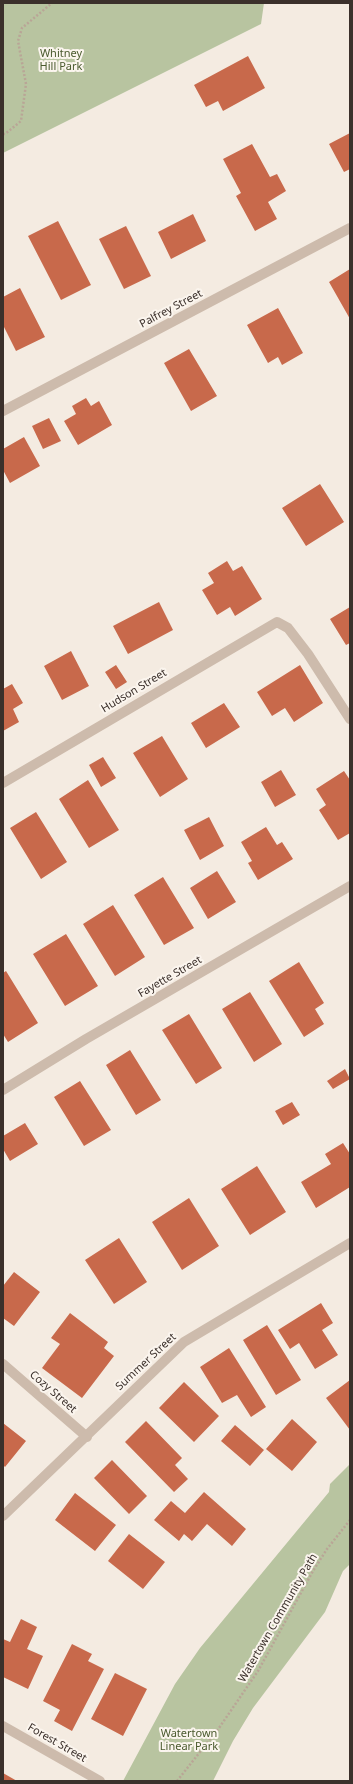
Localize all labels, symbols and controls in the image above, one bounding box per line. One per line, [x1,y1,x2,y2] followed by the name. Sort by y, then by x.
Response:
[40,47,82,73] park label: Whitney Hill Park
[137,287,205,331] street label: Palfrey Street
[99,666,169,716] street label: Hudson Street
[136,953,204,1001] street label: Fayette Street
[113,1331,179,1393] street label: Summer Street
[27,1368,79,1416] street label: Cozy Street
[236,1551,320,1685] street label: Watertown Community Path
[25,1721,89,1765] street label: Forest Street
[160,1727,218,1753] park label: Watertown Linear Park

